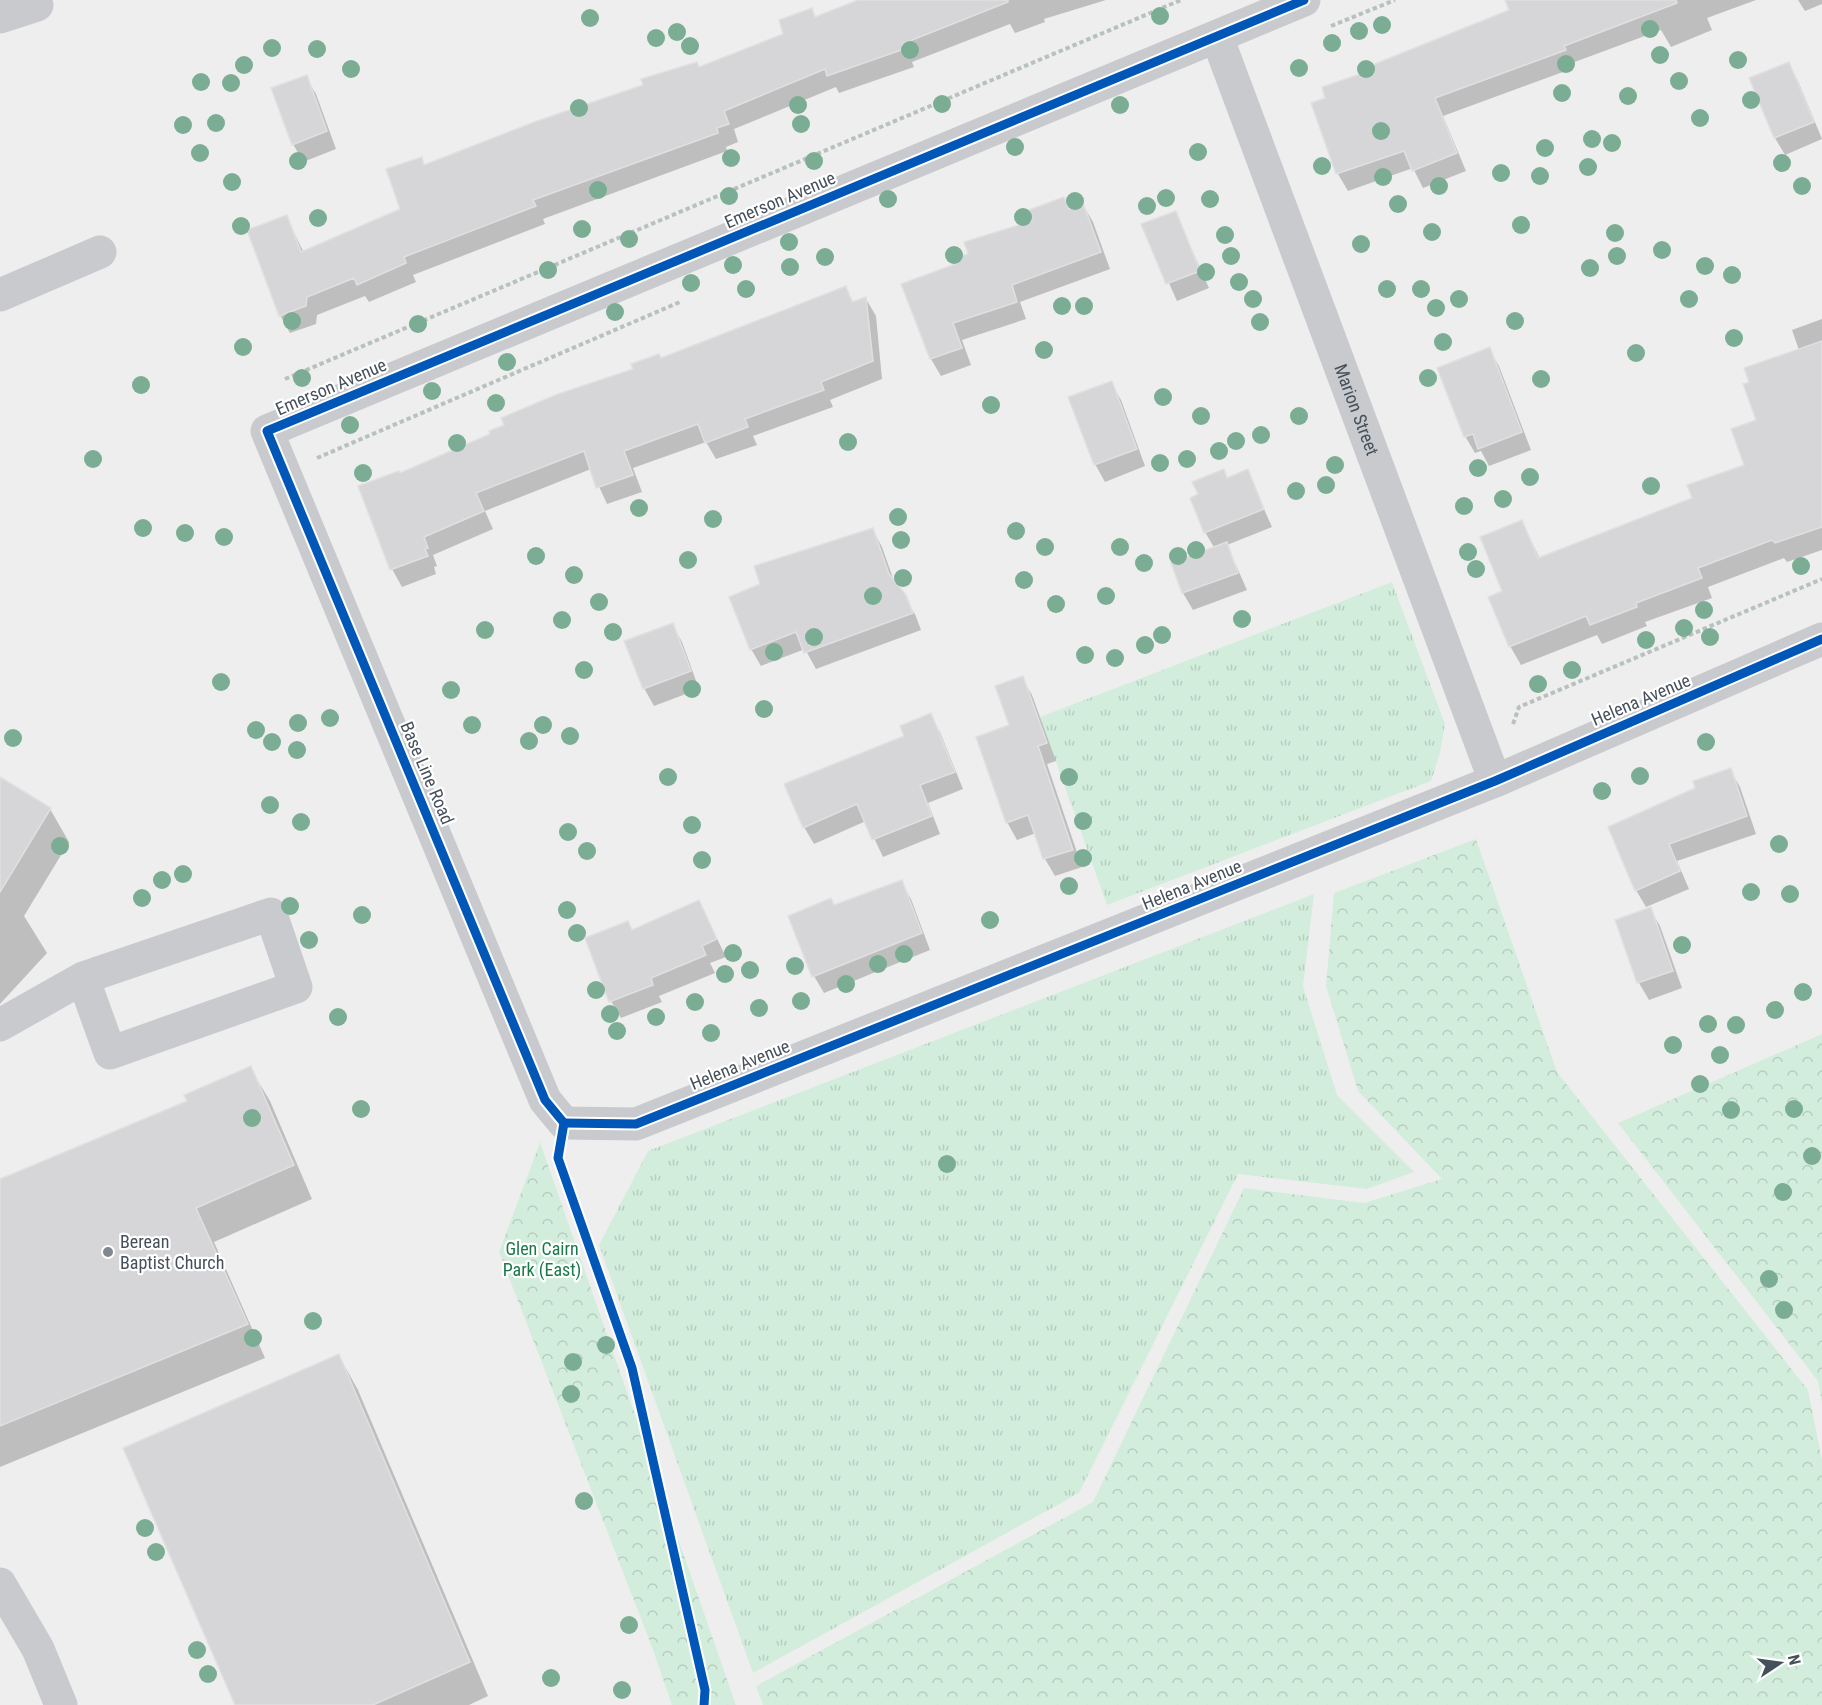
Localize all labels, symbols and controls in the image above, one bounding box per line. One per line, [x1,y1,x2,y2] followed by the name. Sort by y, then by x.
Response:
[721,167,838,232] street label: Emerson Avenue
[272,354,389,419] street label: Emerson Avenue
[1330,361,1383,458] street label: Marion Street
[1588,669,1693,730] street label: Helena Avenue
[396,718,458,827] street label: Base Line Road
[1139,855,1245,914] street label: Helena Avenue
[687,1035,793,1094] street label: Helena Avenue
[120,1231,224,1273] place label: Berean Baptist Church
[503,1238,581,1281] park label: Glen Cairn Park (East)
[101,1245,115,1259] marker: Berean Baptist Church
[1750,1633,1810,1693] north arrow
[1784,1653,1804,1667] text: N

